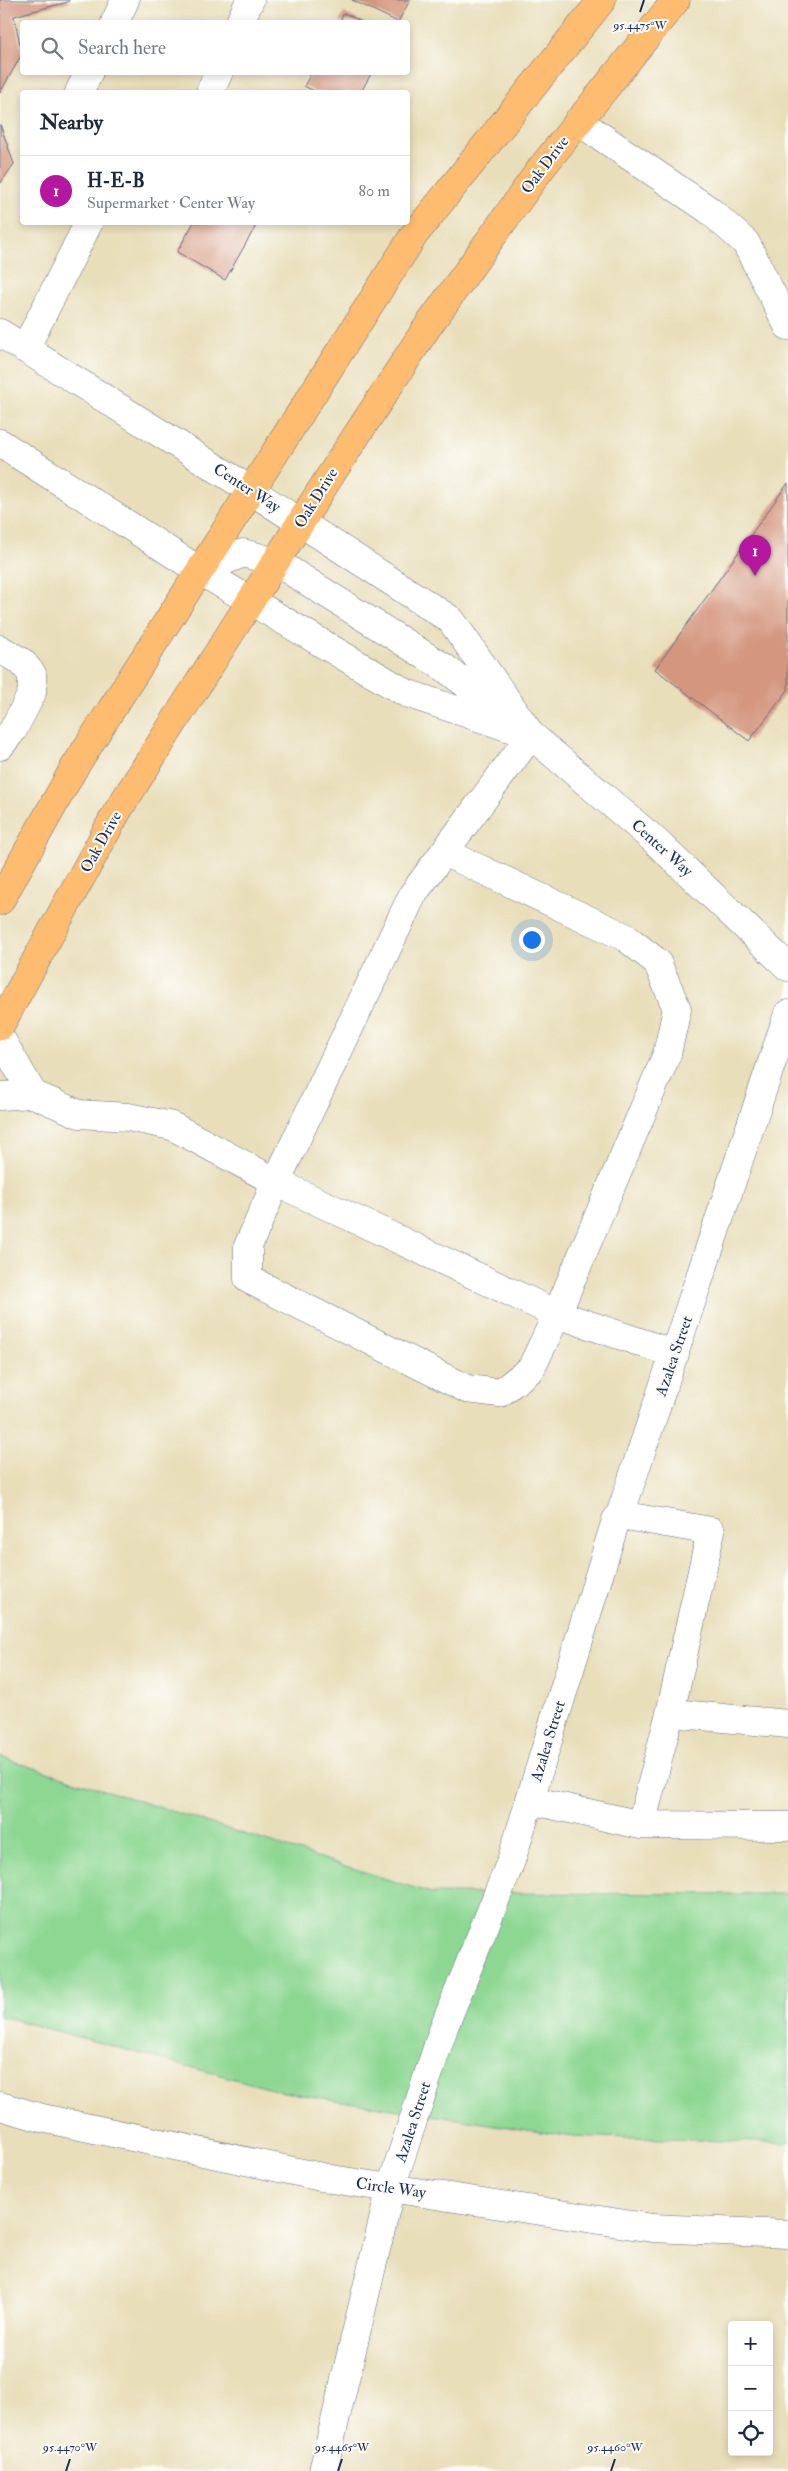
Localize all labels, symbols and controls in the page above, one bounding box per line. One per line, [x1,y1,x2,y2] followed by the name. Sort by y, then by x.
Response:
[612,18,668,33] text: 95.4475°W
[20,20,410,75] search box
[38,34,66,62] icon: search
[78,36,166,60] text: Search here
[40,109,103,136] text: Nearby
[517,132,573,198] street label: Oak Drive
[87,169,145,193] text: H-E-B
[53,181,59,201] text: 1
[359,181,390,201] text: 80 m
[87,193,255,213] text: Supermarket · Center Way
[210,459,285,518] street label: Center Way
[290,464,342,532] street label: Oak Drive
[739,535,771,576] pin: 1
[76,807,126,876] street label: Oak Drive
[627,815,698,882] street label: Center Way
[519,927,545,953] your location
[651,1313,697,1400] street label: Azalea Street
[526,1698,570,1785] street label: Azalea Street
[390,2079,435,2166] street label: Azalea Street
[355,2173,428,2203] street label: Circle Way
[728,2321,773,2456] map controls
[728,2321,773,2366] button: +
[728,2366,773,2411] button: −
[728,2411,773,2456] button: locate
[42,2440,98,2455] text: 95.4470°W
[314,2440,370,2455] text: 95.4465°W
[586,2440,643,2455] text: 95.4460°W

